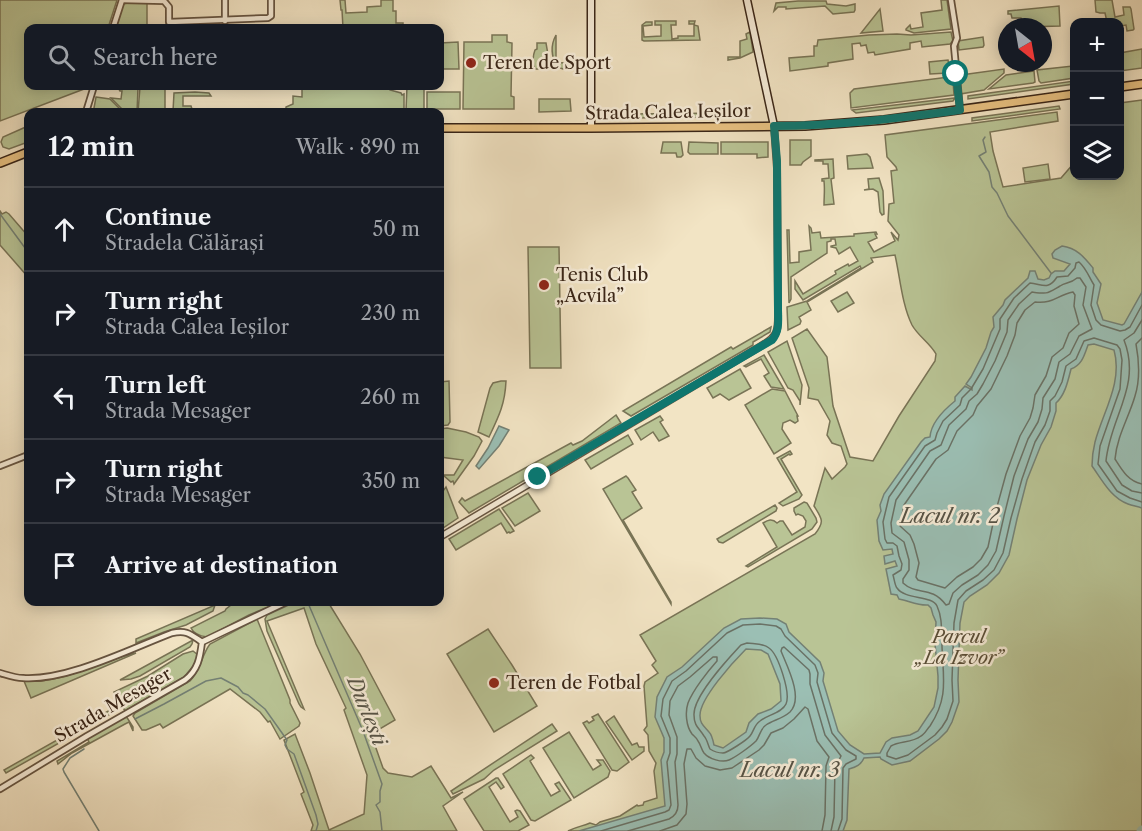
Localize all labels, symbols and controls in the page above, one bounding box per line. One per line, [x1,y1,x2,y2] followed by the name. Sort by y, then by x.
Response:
[998,18,1052,72] north arrow
[1070,18,1124,180] map controls
[1070,18,1124,72] button: +
[24,24,444,90] search box
[45,41,78,74] icon: search
[93,44,218,71] text: Search here
[483,52,612,74] place label: Teren de Sport
[464,56,478,70] marker: Teren de Sport
[942,60,968,86] route start
[1070,72,1124,126] button: −
[585,100,751,124] street label: Strada Calea Ieșilor
[1070,126,1124,180] button: layers
[48,131,135,163] text: 12 min
[296,135,420,159] text: Walk · 890 m
[105,204,211,231] text: Continue
[48,213,81,246] icon: ahead
[373,217,420,241] text: 50 m
[105,231,264,255] text: Stradela Călărași
[556,264,649,307] place label: Tenis Club „Acvila”
[537,278,551,292] marker: Tenis Club „Acvila”
[105,288,223,315] text: Turn right
[48,297,81,330] icon: right
[361,301,420,325] text: 230 m
[105,315,289,339] text: Strada Calea Ieșilor
[105,372,206,399] text: Turn left
[48,381,81,414] icon: left
[360,385,420,409] text: 260 m
[105,399,251,423] text: Strada Mesager
[105,456,223,483] text: Turn right
[524,463,550,489] route end
[48,465,81,498] icon: right
[362,469,420,493] text: 350 m
[105,483,251,507] text: Strada Mesager
[898,504,1000,528] water label: Lacul nr. 2
[48,549,81,582] icon: arrive
[105,552,338,579] text: Arrive at destination
[913,626,1005,669] park label: Parcul „La Izvor”
[51,662,176,747] street label: Strada Mesager
[341,671,392,751] water label: Durlești
[506,672,641,694] place label: Teren de Fotbal
[487,676,501,690] marker: Teren de Fotbal
[738,758,840,782] water label: Lacul nr. 3

